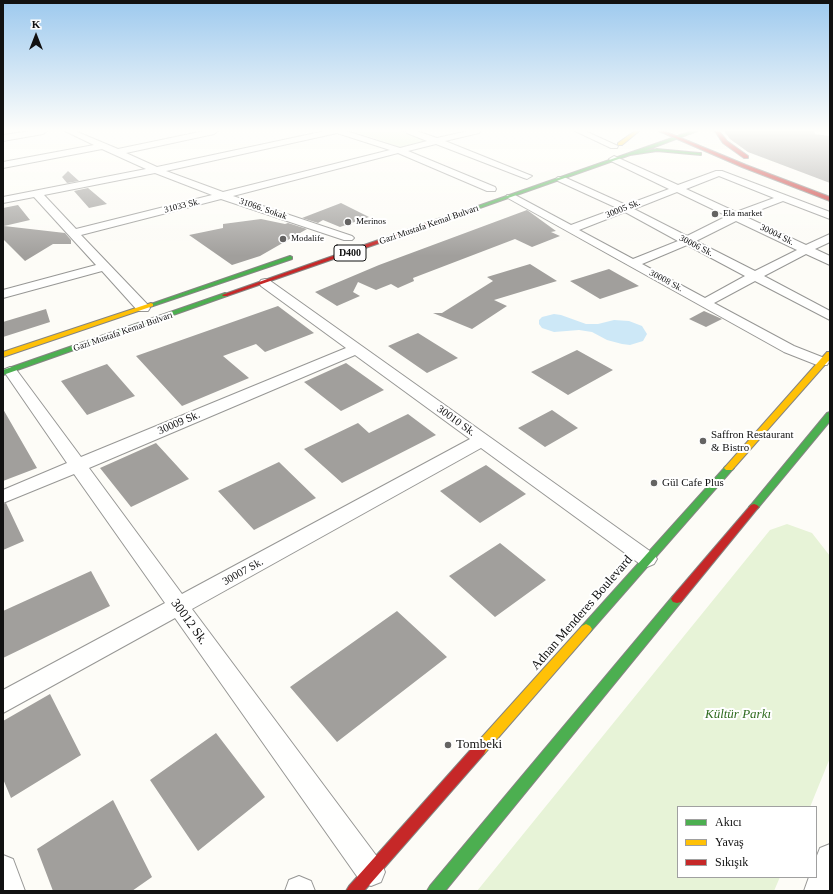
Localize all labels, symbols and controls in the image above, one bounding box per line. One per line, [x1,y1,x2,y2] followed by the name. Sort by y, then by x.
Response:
[16,16,56,56] north arrow
[32,18,40,30] text: K
[163,196,201,216] street label: 31033 Sk.
[238,196,288,222] street label: 31066. Sokak
[604,197,642,221] street label: 30005 Sk.
[378,203,480,247] street label: Gazi Mustafa Kemal Bulvarı
[710,209,720,219] marker: Ela market
[723,209,762,219] place label: Ela market
[343,217,353,227] marker: Merinos
[356,217,386,227] place label: Merinos
[758,222,796,248] street label: 30004 Sk.
[677,233,715,259] street label: 30006 Sk.
[278,234,288,244] marker: Modalife
[291,234,324,244] place label: Modalife
[334,245,366,261] road number: D400
[647,268,685,294] street label: 30008 Sk.
[72,310,174,354] street label: Gazi Mustafa Kemal Bulvarı
[434,403,478,439] street label: 30010 Sk.
[156,408,202,438] street label: 30009 Sk.
[711,428,794,454] place label: Saffron Restaurant & Bistro
[698,436,708,446] marker: Saffron Restaurant & Bistro
[662,476,724,490] place label: Gül Cafe Plus
[649,478,659,488] marker: Gül Cafe Plus
[528,553,636,673] street label: Adnan Menderes Boulevard
[220,555,266,589] street label: 30007 Sk.
[167,596,211,648] street label: 30012 Sk.
[705,707,771,723] park label: Kültür Parkı
[456,737,502,753] place label: Tombeki
[443,740,453,750] marker: Tombeki
[677,806,817,878] legend
[715,815,742,829] text: Akıcı
[715,835,744,849] text: Yavaş
[715,855,748,869] text: Sıkışık

